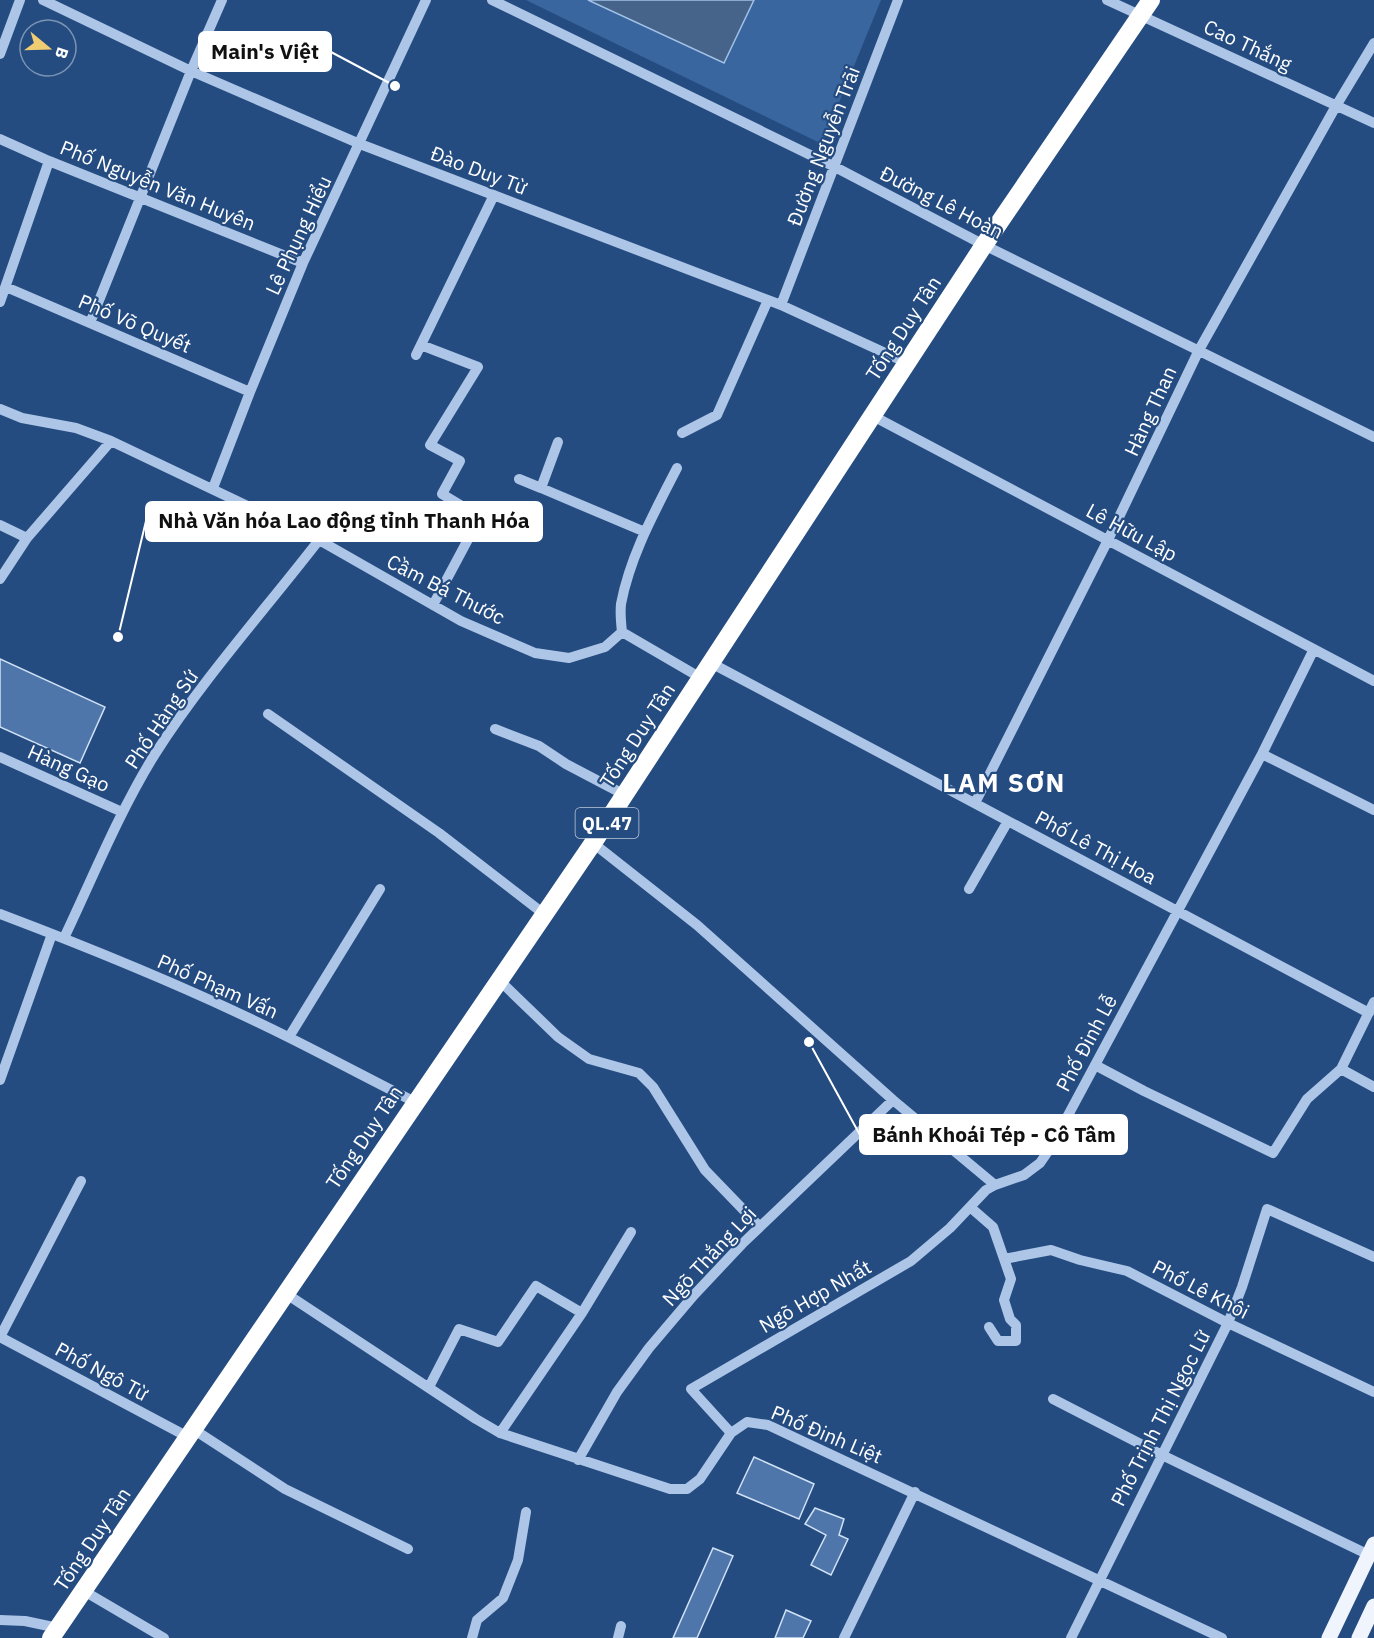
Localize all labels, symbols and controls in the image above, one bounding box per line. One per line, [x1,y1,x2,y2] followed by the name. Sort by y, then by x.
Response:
[1200,13,1297,77] street label: Cao Thắng
[18,18,78,78] north arrow
[199,32,331,71] callout: Main's Việt
[211,37,319,65] text: Main's Việt
[51,45,73,61] text: B
[780,62,866,230] street label: Đường Nguyễn Trãi
[56,133,260,237] street label: Phố Nguyễn Văn Huyên
[427,139,532,201] street label: Đào Duy Từ
[875,159,1009,245] street label: Đường Lê Hoàn
[259,171,337,299] street label: Lê Phụng Hiểu
[859,271,947,385] street label: Tống Duy Tân
[74,287,196,359] street label: Phố Võ Quyết
[1117,362,1183,460] street label: Hàng Than
[1082,497,1182,567] street label: Lê Hữu Lập
[146,502,542,541] callout: Nhà Văn hóa Lao động tỉnh Thanh Hóa
[158,506,530,534] text: Nhà Văn hóa Lao động tỉnh Thanh Hóa
[382,548,510,630] street label: Cầm Bá Thước
[118,664,204,774] street label: Phố Hàng Sứ
[593,678,681,792] street label: Tống Duy Tân
[24,738,114,798] street label: Hàng Gạo
[942,765,1066,799] district label: LAM SƠN
[1031,804,1162,890] street label: Phố Lê Thị Hoa
[576,808,638,838] road number: QL.47
[153,947,283,1025] street label: Phố Phạm Vấn
[1049,990,1123,1096] street label: Phố Đinh Lễ
[319,1080,409,1194] street label: Tống Duy Tân
[860,1115,1127,1154] callout: Bánh Khoái Tép - Cô Tâm
[872,1120,1116,1148] text: Bánh Khoái Tép - Cô Tâm
[656,1200,762,1312] street label: Ngõ Thắng Lợi
[754,1253,876,1339] street label: Ngõ Hợp Nhất
[1148,1253,1254,1325] street label: Phố Lê Khôi
[1104,1325,1216,1511] street label: Phố Trịnh Thị Ngọc Lữ
[51,1335,154,1407] street label: Phố Ngô Từ
[767,1398,887,1470] street label: Phố Đinh Liệt
[47,1482,137,1596] street label: Tống Duy Tân

